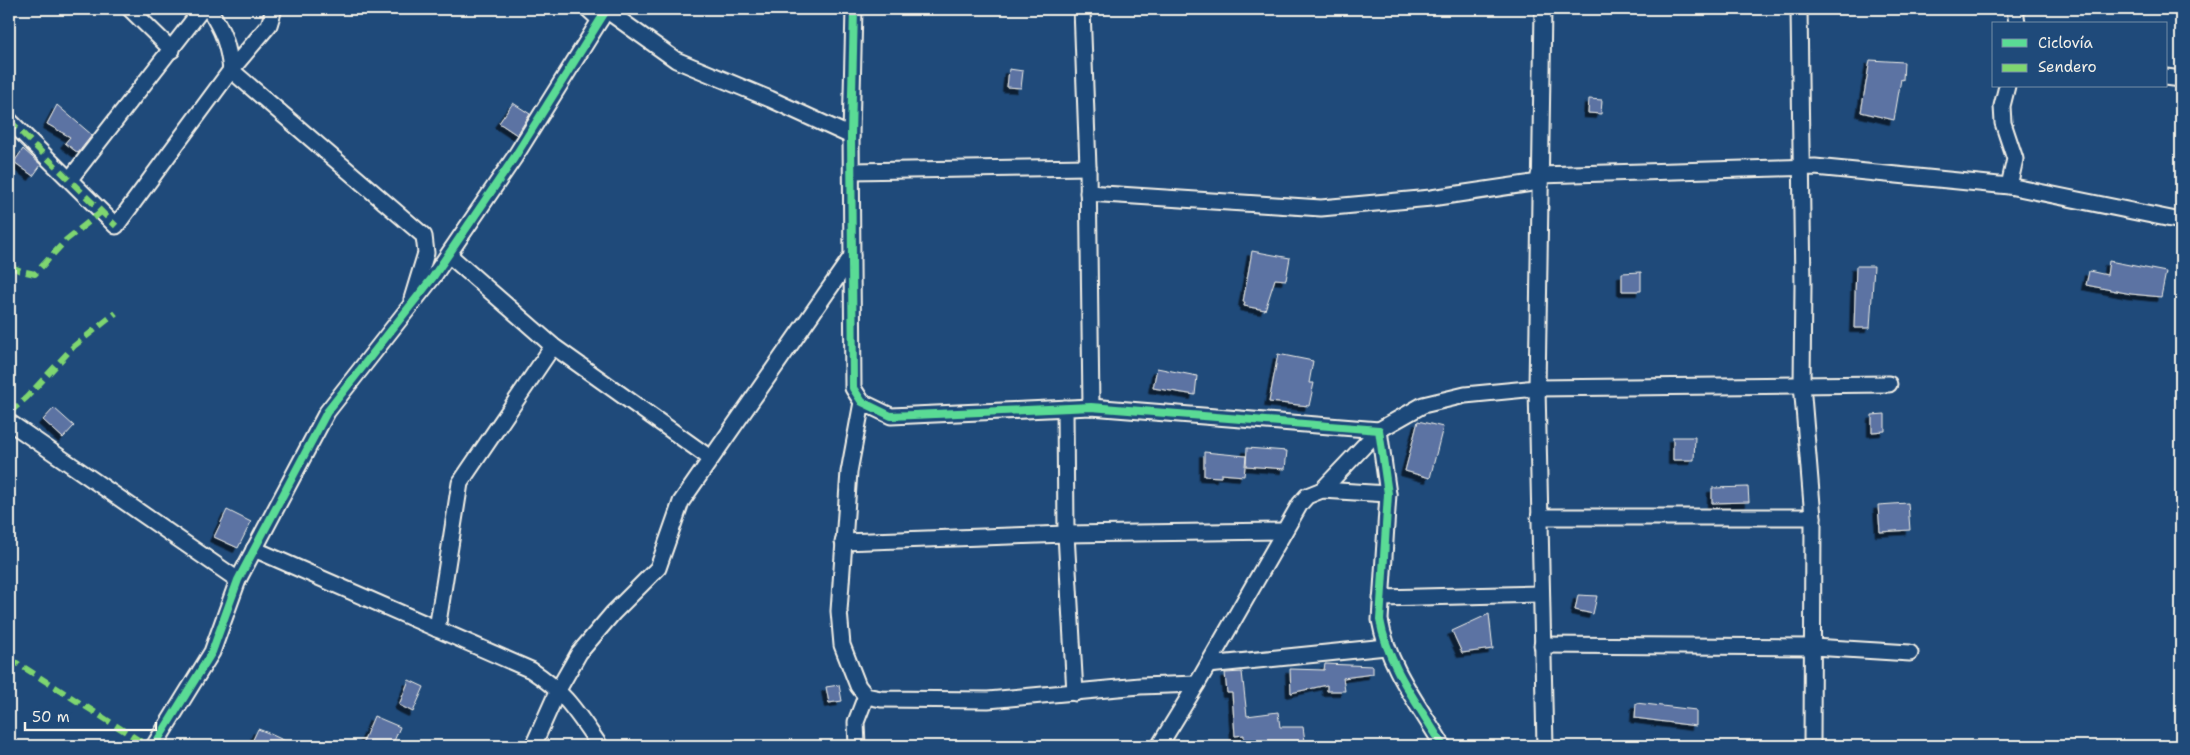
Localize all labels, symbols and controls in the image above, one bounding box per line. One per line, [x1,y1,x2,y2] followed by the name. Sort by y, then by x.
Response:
[1992,22,2168,88] legend
[2038,33,2094,53] text: Ciclovía
[2038,57,2097,77] text: Sendero
[25,700,156,732] scale bar
[32,707,70,727] text: 50 m

